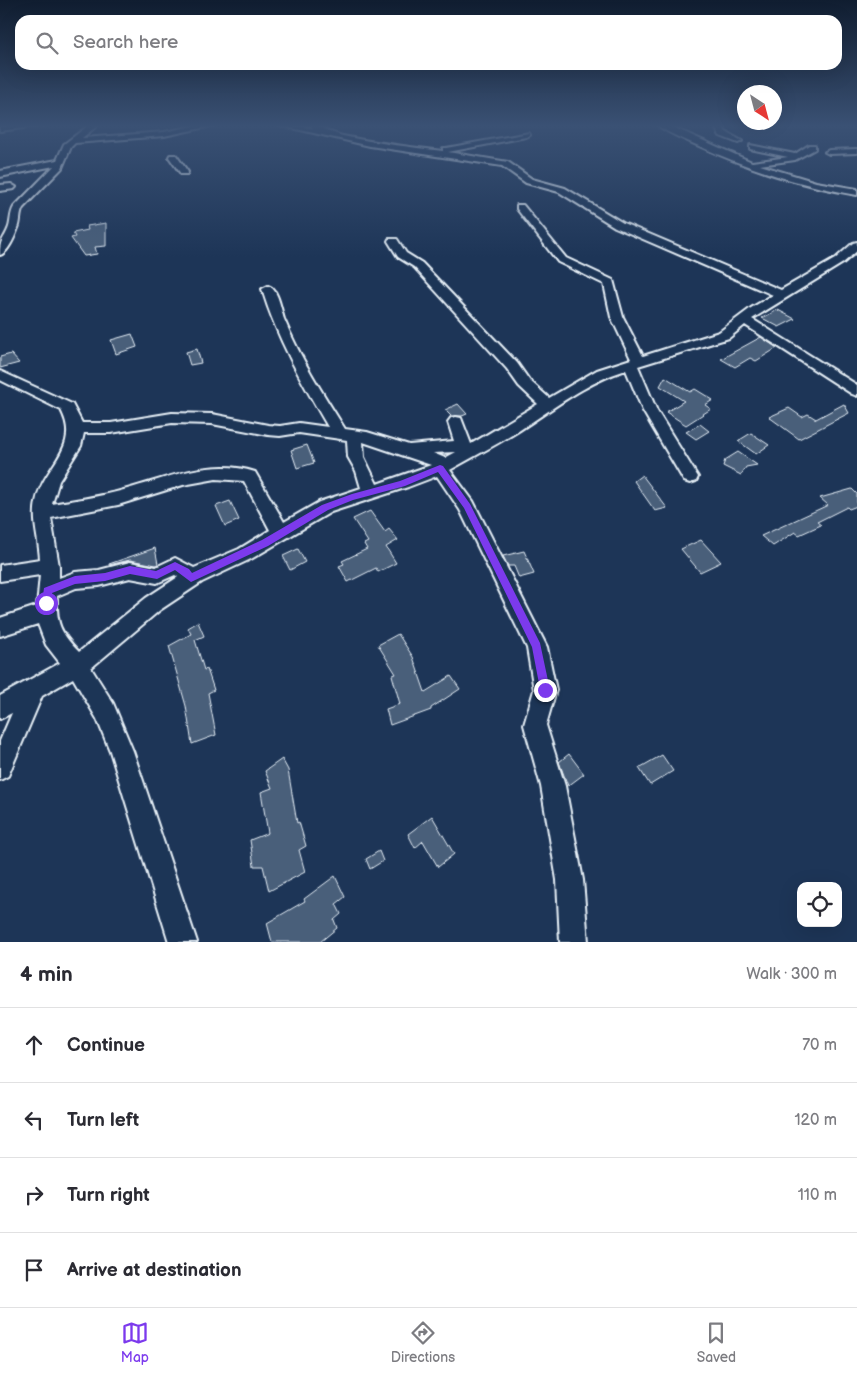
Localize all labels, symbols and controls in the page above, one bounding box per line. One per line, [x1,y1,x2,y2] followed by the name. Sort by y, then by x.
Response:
[15,15,842,70] search box
[33,29,61,57] icon: search
[73,31,178,54] text: Search here
[737,85,782,130] north arrow
[35,592,58,615] route start
[534,679,557,702] route end
[797,882,842,927] map controls
[797,882,842,927] button: locate
[20,962,73,987] text: 4 min
[746,965,837,984] text: Walk · 300 m
[20,1031,48,1059] icon: ahead
[67,1034,145,1057] text: Continue
[802,1036,837,1055] text: 70 m
[20,1106,48,1134] icon: left
[67,1109,139,1132] text: Turn left
[794,1111,837,1130] text: 120 m
[20,1181,48,1209] icon: right
[67,1184,150,1207] text: Turn right
[798,1186,837,1205] text: 110 m
[20,1256,48,1284] icon: arrive
[67,1259,242,1282] text: Arrive at destination
[121,1319,149,1366] tab: Map
[391,1319,455,1366] tab: Directions
[697,1319,736,1366] tab: Saved

